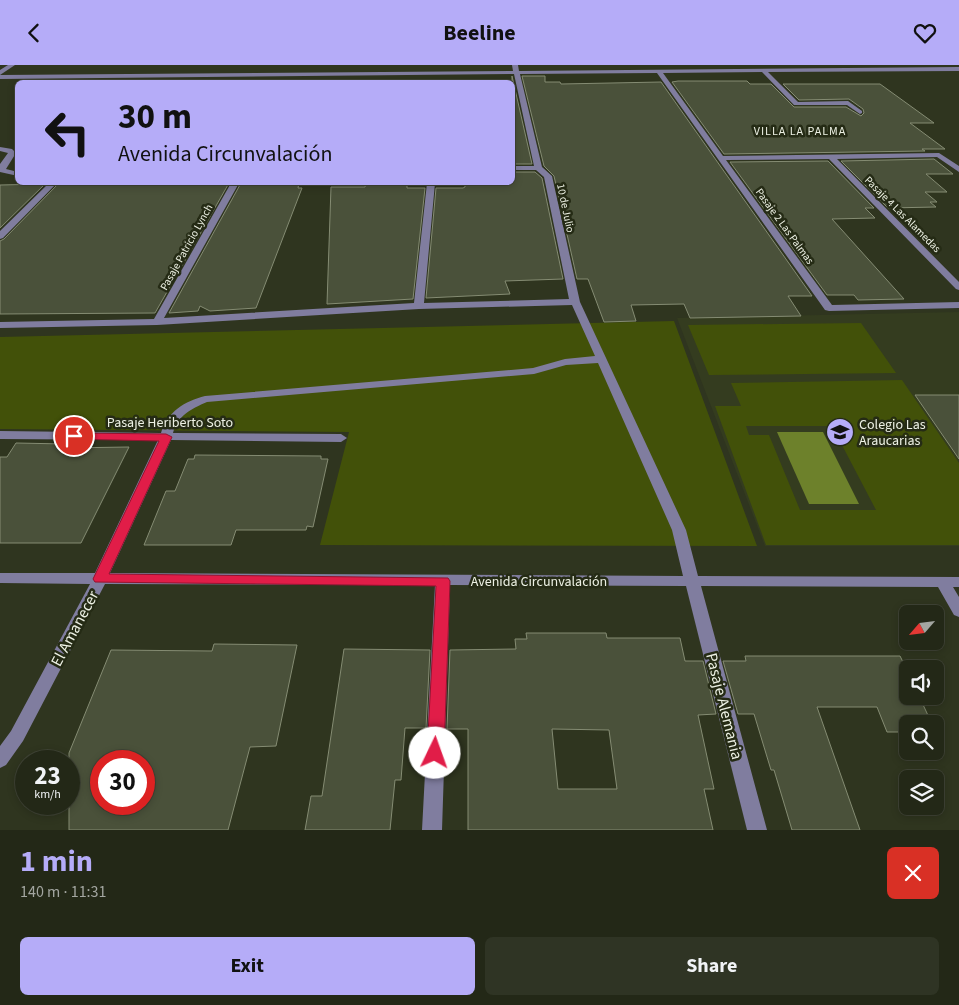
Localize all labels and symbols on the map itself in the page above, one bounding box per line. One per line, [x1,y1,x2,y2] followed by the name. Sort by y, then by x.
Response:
[754,123,846,140] district label: VILLA LA PALMA
[861,173,944,256] street label: Pasaje 4 Las Alamedas
[553,182,578,234] street label: 10 de Julio
[752,185,818,268] street label: Pasaje 2 Las Palmas
[157,202,216,293] street label: Pasaje Patricio Lynch
[107,413,233,433] street label: Pasaje Heriberto Soto
[53,415,95,457] pin
[859,415,926,451] place label: Colegio Las Araucarias
[825,417,855,447] school or university icon: Colegio Las Araucarias
[471,572,607,592] street label: Avenida Circunvalación
[46,586,104,670] street label: El Amanecer
[899,605,944,650] north arrow
[700,651,748,762] street label: Pasaje Alemania
[408,726,460,778] position arrow
[90,750,155,815] speed limit sign: 30

